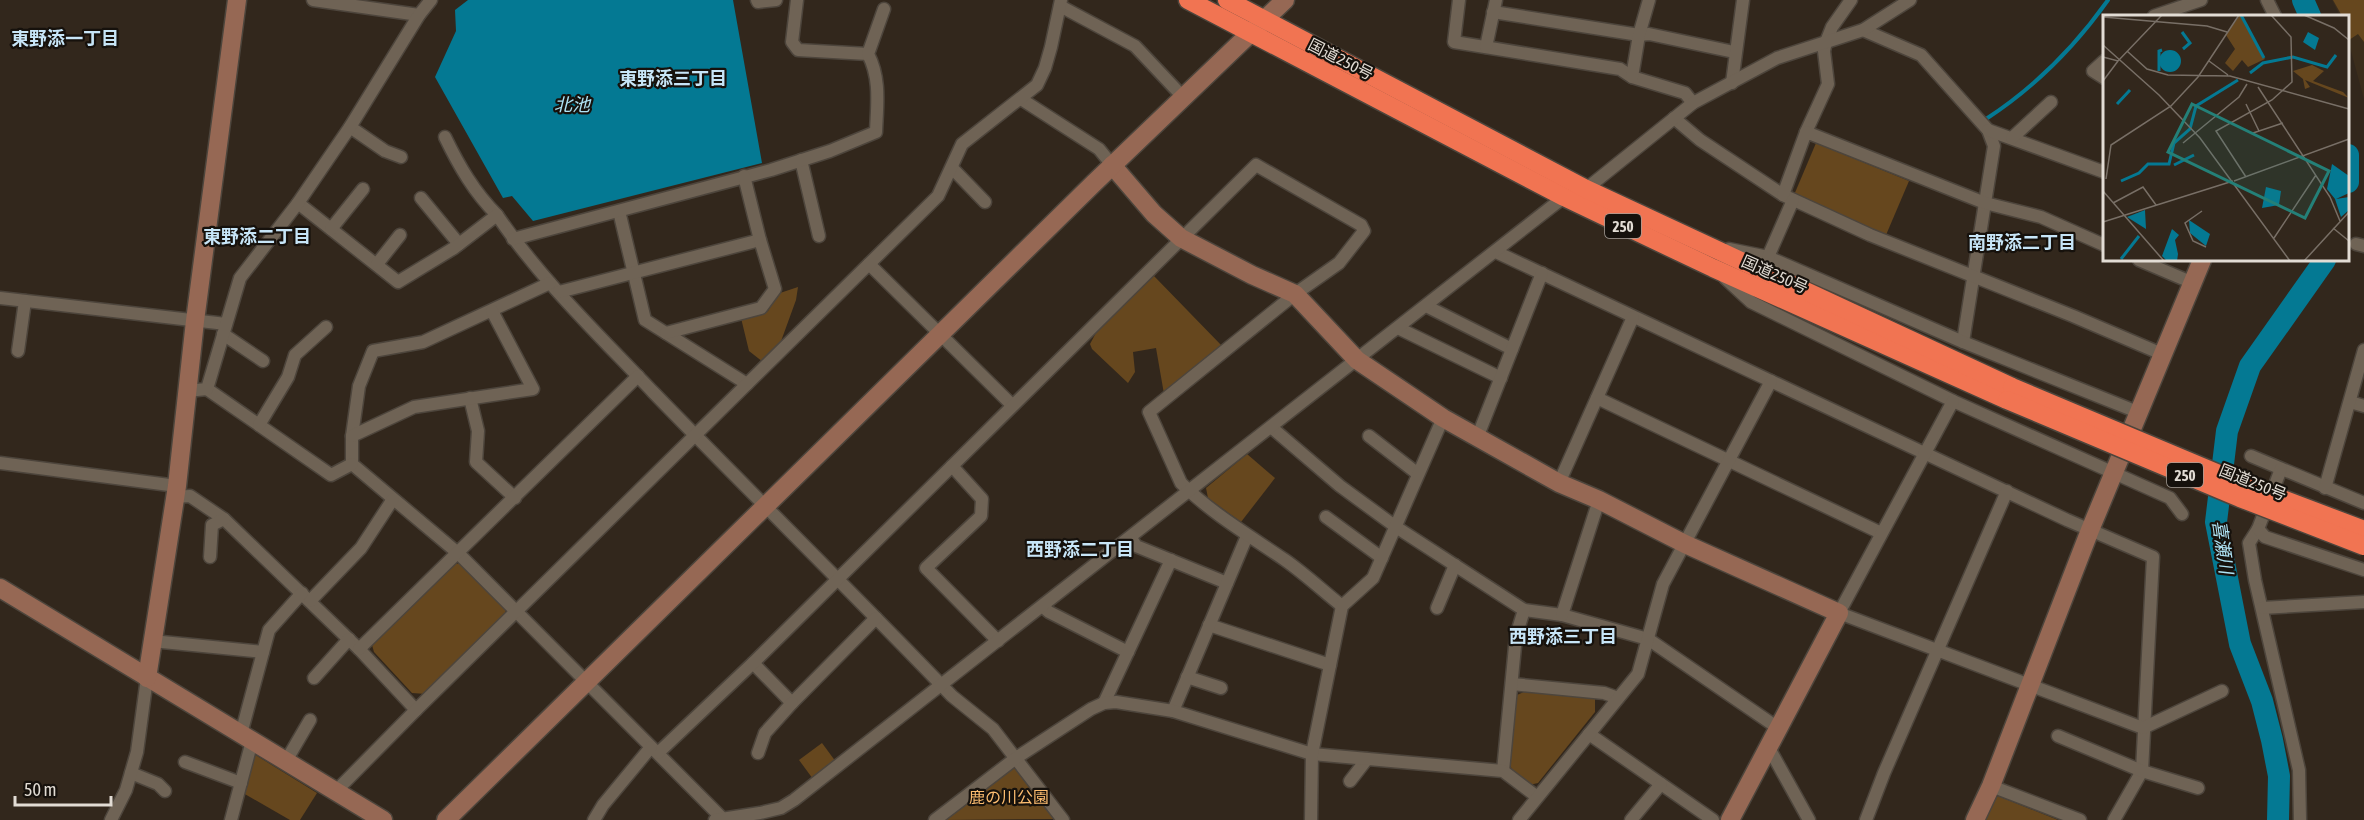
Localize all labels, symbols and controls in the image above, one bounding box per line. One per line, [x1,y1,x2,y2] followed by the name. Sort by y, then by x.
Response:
[2103,15,2349,261] inset map
[11,28,119,49] district label: 東野添一丁目
[1305,35,1377,83] street label: 国道250号
[619,68,727,89] district label: 東野添三丁目
[554,94,592,115] water label: 北池
[1605,214,1641,238] road number: 250
[203,226,311,247] district label: 東野添二丁目
[1968,232,2076,253] district label: 南野添二丁目
[1739,251,1811,297] street label: 国道250号
[2217,460,2289,504] street label: 国道250号
[2167,463,2203,487] road number: 250
[2209,519,2237,577] water label: 喜瀬川
[1026,539,1134,560] district label: 西野添二丁目
[1509,626,1617,647] district label: 西野添三丁目
[15,769,111,807] scale bar
[24,779,56,800] text: 50 m
[969,788,1049,806] park label: 鹿の川公園

